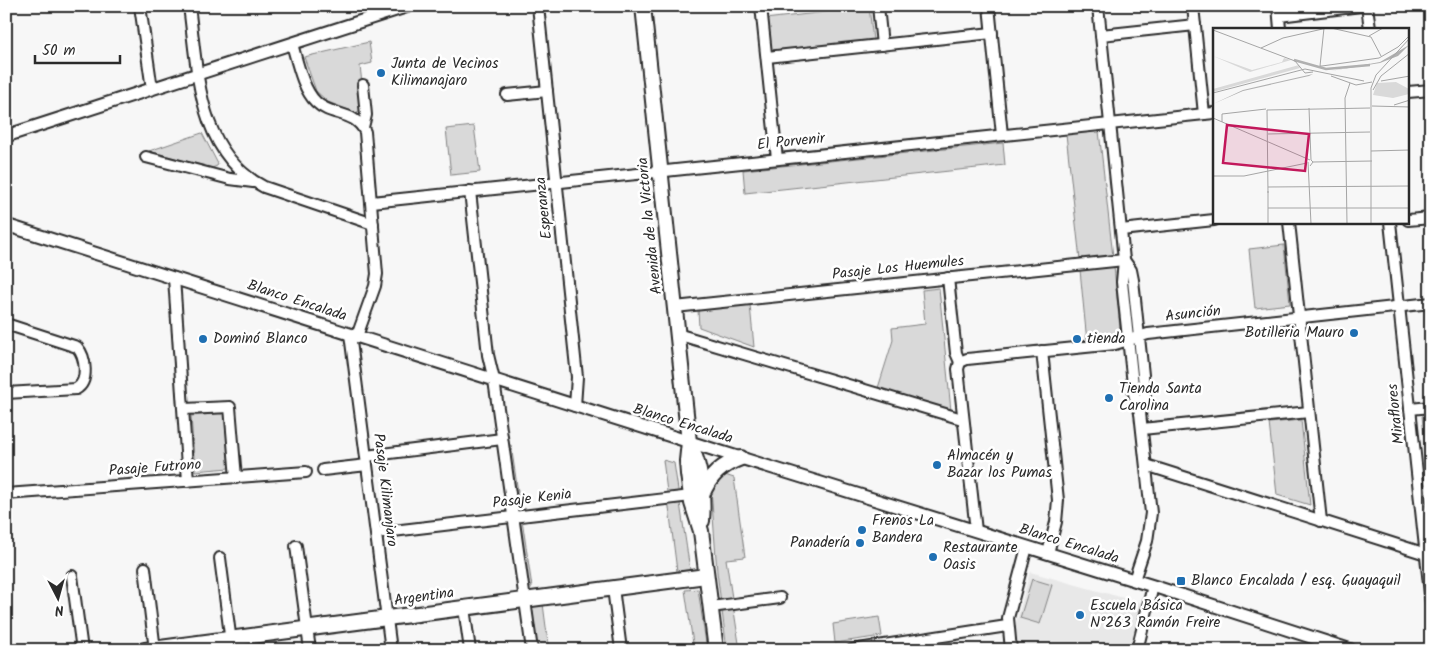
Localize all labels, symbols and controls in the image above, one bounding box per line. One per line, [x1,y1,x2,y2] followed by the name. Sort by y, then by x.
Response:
[1213,28,1410,224] inset map
[35,32,120,64] scale bar
[42,39,76,63] text: 50 m
[391,52,499,93] place label: Junta de Vecinos Kilimanajaro
[375,67,387,79] marker: Junta de Vecinos Kilimanajaro
[756,126,827,157] street label: El Porvenir
[631,156,669,296] street label: Avenida de la Victoria
[529,176,559,240] street label: Esperanza
[831,249,966,287] street label: Pasaje Los Huemules
[244,274,350,328] street label: Blanco Encalada
[1164,299,1222,329] street label: Asunción
[1245,321,1344,345] place label: Botilleria Mauro
[213,327,308,351] place label: Dominó Blanco
[1087,327,1126,351] place label: tienda
[1348,327,1360,339] marker: Botilleria Mauro
[197,333,209,345] marker: Dominó Blanco
[1071,333,1083,345] marker: tienda
[1119,377,1202,418] place label: Tienda Santa Carolina
[1381,382,1411,445] street label: Miraflores
[1103,392,1115,404] marker: Tienda Santa Carolina
[630,397,736,451] street label: Blanco Encalada
[366,432,404,548] street label: Pasaje Kilimanjaro
[947,444,1052,485] place label: Almacén y Bazar los Pumas
[108,453,202,483] street label: Pasaje Futrono
[931,459,943,471] marker: Almacén y Bazar los Pumas
[491,482,573,516] street label: Pasaje Kenia
[872,509,934,550] place label: Frenos La Bandera
[1016,517,1122,571] street label: Blanco Encalada
[856,524,868,536] marker: Frenos La Bandera
[790,531,850,555] place label: Panadería
[943,536,1018,577] place label: Restaurante Oasis
[854,537,866,549] marker: Panadería
[927,551,939,563] marker: Restaurante Oasis
[1191,569,1401,593] place label: Blanco Encalada / esq. Guayaquil
[32,574,82,624] north arrow
[1175,575,1187,587] marker: Blanco Encalada / esq. Guayaquil
[392,581,456,613] street label: Argentina
[1090,594,1220,635] place label: Escuela Básica N°263 Ramón Freire
[54,599,65,621] text: N
[1074,609,1086,621] marker: Escuela Básica N°263 Ramón Freire

